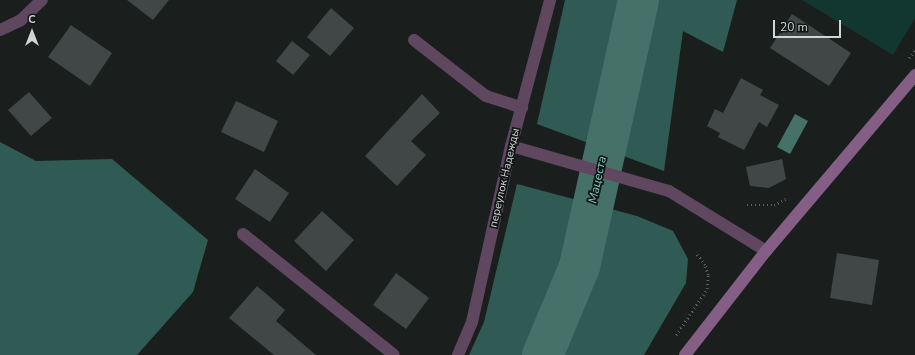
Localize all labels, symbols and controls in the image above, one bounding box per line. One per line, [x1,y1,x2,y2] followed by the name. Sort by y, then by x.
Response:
[12,12,52,52] north arrow
[28,12,36,27] text: С
[775,12,843,38] scale bar
[780,19,808,35] text: 20 m
[487,127,523,229] street label: переулок Надежды
[586,155,610,205] water label: Мацеста

